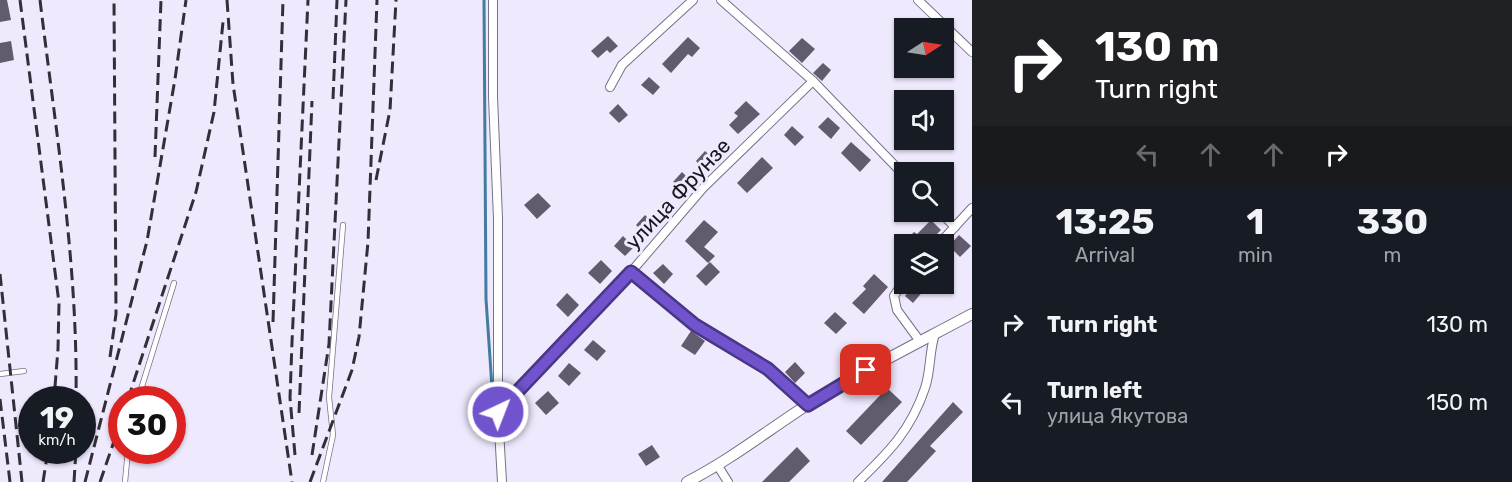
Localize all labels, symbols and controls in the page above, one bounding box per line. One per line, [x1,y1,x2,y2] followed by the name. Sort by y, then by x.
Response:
[894,18,954,78] north arrow
[894,18,954,294] map controls
[1095,22,1220,72] text: 130 m
[996,24,1074,102] icon: right
[1095,73,1218,105] text: Turn right
[894,90,954,150] button: sound
[620,133,735,254] street label: улица Фрунзе
[1131,138,1164,171] icon: left
[1194,138,1227,171] icon: ahead
[1257,138,1290,171] icon: ahead
[1320,138,1353,171] icon: right
[894,162,954,222] button: search
[1056,200,1154,243] text: 13:25
[1246,200,1264,243] text: 1
[1356,200,1428,243] text: 330
[894,234,954,294] button: layers
[1075,243,1135,267] text: Arrival
[1238,243,1273,267] text: min
[1384,243,1401,267] text: m
[996,308,1029,341] icon: right
[1047,311,1157,338] text: Turn right
[1426,311,1488,338] text: 130 m
[840,344,891,395] pin
[849,353,882,386] icon: arrive
[1047,377,1142,404] text: Turn left
[466,380,530,444] position arrow
[108,386,186,464] speed limit sign: 30
[996,386,1029,419] icon: left
[1427,389,1488,416] text: 150 m
[40,400,74,436] text: 19
[1047,404,1188,428] text: улица Якутова
[38,431,76,449] text: km/h

